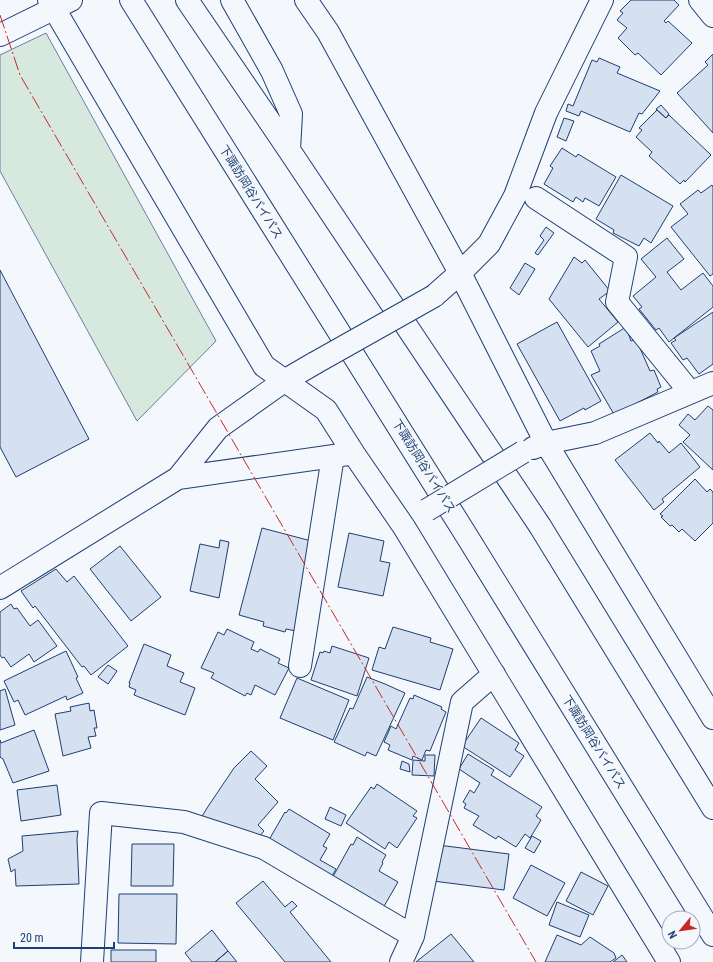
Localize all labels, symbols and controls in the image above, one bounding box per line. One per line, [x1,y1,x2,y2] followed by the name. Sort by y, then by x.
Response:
[217,143,285,241] street label: 下諏訪岡谷バイパス
[390,417,458,515] street label: 下諏訪岡谷バイパス
[560,693,628,791] street label: 下諏訪岡谷バイパス
[661,910,701,950] north arrow
[14,924,114,950] scale bar
[665,928,680,941] text: N
[20,931,44,945] text: 20 m

